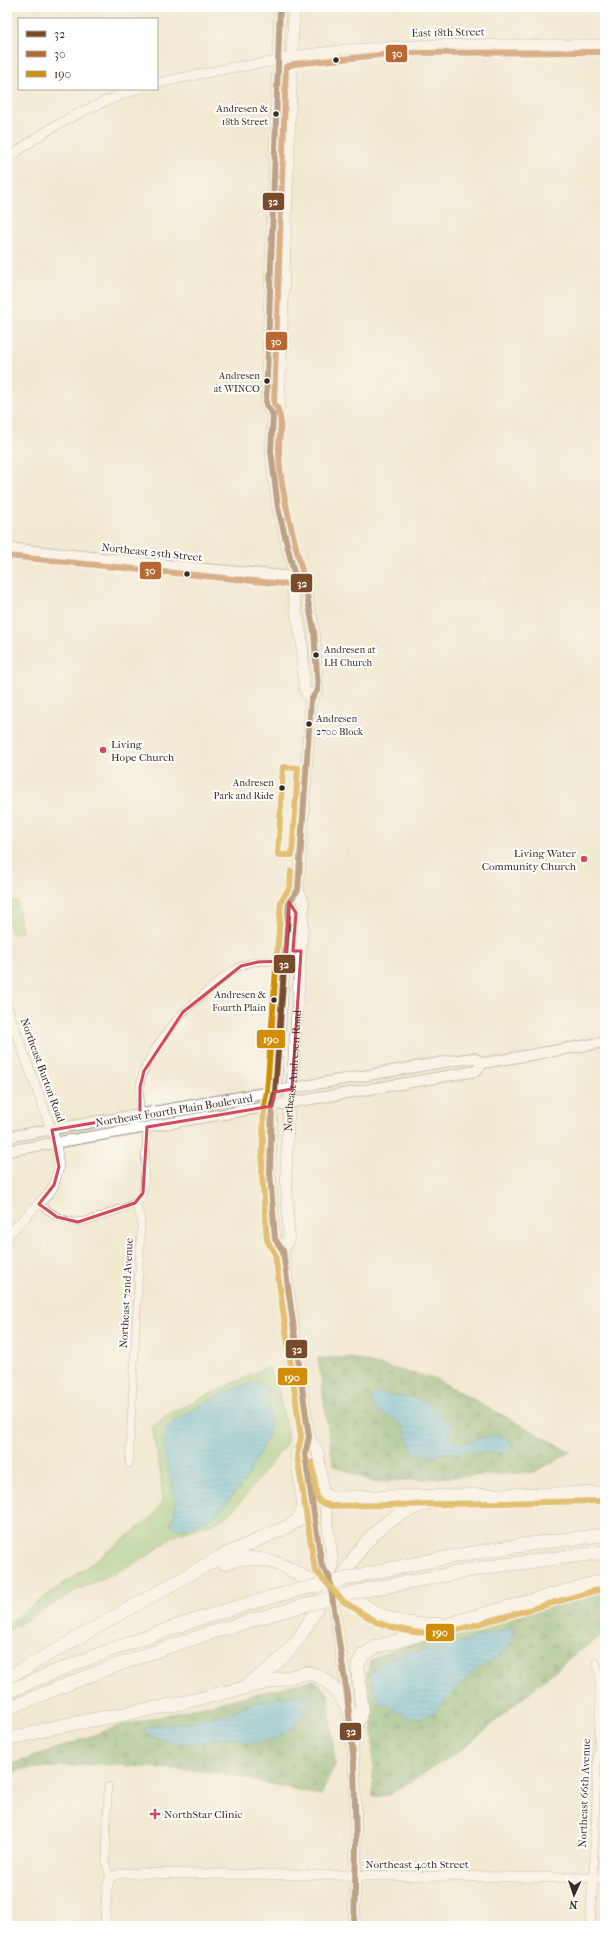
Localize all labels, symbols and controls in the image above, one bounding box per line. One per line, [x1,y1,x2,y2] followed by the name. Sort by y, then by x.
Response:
[18,18,158,90] legend
[411,25,485,40] street label: East 18th Street
[54,27,65,41] text: 32
[385,44,408,63] line badge: 30
[54,47,66,61] text: 30
[392,47,402,60] text: 30
[331,55,341,65] unlabelled marker
[54,67,71,81] text: 190
[215,103,268,128] place label: Andresen & 18th Street
[271,109,281,119] marker: Andresen & 18th Street
[262,192,285,211] line badge: 32
[268,195,278,208] text: 32
[265,331,288,351] line badge: 30
[271,335,281,348] text: 30
[214,370,260,395] place label: Andresen at WINCO
[262,376,272,386] marker: Andresen at WINCO
[101,541,203,564] street label: Northeast 25th Street
[139,561,162,580] line badge: 30
[145,564,155,577] text: 30
[182,569,192,579] unlabelled marker
[290,573,313,593] line badge: 32
[297,577,307,590] text: 32
[323,644,376,669] place label: Andresen at LH Church
[311,650,321,660] marker: Andresen at LH Church
[315,713,364,738] place label: Andresen 2700 Block
[304,719,314,729] marker: Andresen 2700 Block
[111,738,175,764] place label: Living Hope Church
[98,745,108,755] marker: Living Hope Church
[213,777,274,802] place label: Andresen Park and Ride
[277,783,287,793] marker: Andresen Park and Ride
[482,847,577,873] place label: Living Water Community Church
[579,854,589,864] marker: Living Water Community Church
[273,954,296,974] line badge: 32
[279,958,289,971] text: 32
[212,989,266,1014] place label: Andresen & Fourth Plain
[269,995,279,1005] marker: Andresen & Fourth Plain
[282,1009,304,1131] street label: Northeast Andresen Road
[18,1016,68,1125] street label: Northeast Burton Road
[256,1029,286,1049] line badge: 190
[263,1033,279,1046] text: 190
[95,1091,255,1129] street label: Northeast Fourth Plain Boulevard
[117,1237,136,1349] street label: Northeast 72nd Avenue
[285,1339,308,1359] line badge: 32
[292,1343,302,1356] text: 32
[277,1367,308,1386] line badge: 190
[284,1371,300,1384] text: 190
[425,1623,455,1642] line badge: 190
[432,1626,448,1639] text: 190
[339,1722,362,1741] line badge: 32
[346,1725,356,1738] text: 32
[576,1738,593,1848] street label: Northeast 66th Avenue
[149,1808,161,1820] marker: NorthStar Clinic
[164,1808,242,1821] place label: NorthStar Clinic
[365,1858,469,1871] street label: Northeast 40th Street
[554,1875,594,1915] north arrow
[568,1898,578,1911] text: N

